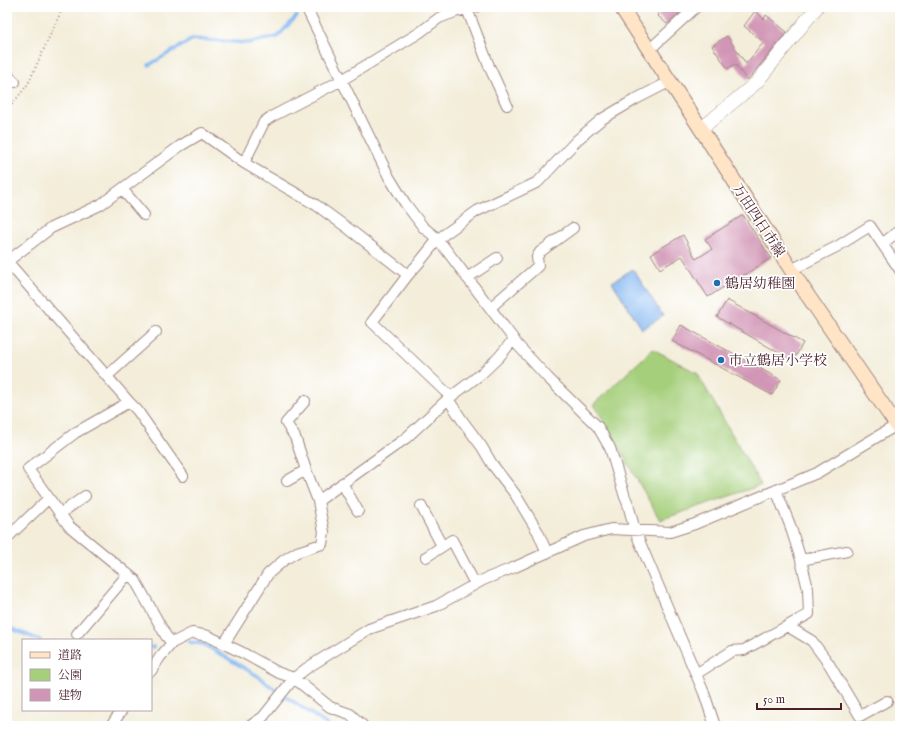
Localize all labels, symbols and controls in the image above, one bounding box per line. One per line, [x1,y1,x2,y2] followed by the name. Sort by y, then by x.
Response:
[728,180,789,261] street label: 万田四日市線
[725,275,795,293] place label: 鶴居幼稚園
[712,278,722,288] marker: 鶴居幼稚園
[729,352,827,370] place label: 市立鶴居小学校
[716,355,726,365] marker: 市立鶴居小学校
[22,639,152,711] legend
[58,648,82,663] text: 道路
[58,668,82,683] text: 公園
[757,685,841,711] scale bar
[58,688,82,703] text: 建物
[763,692,785,707] text: 50 m

